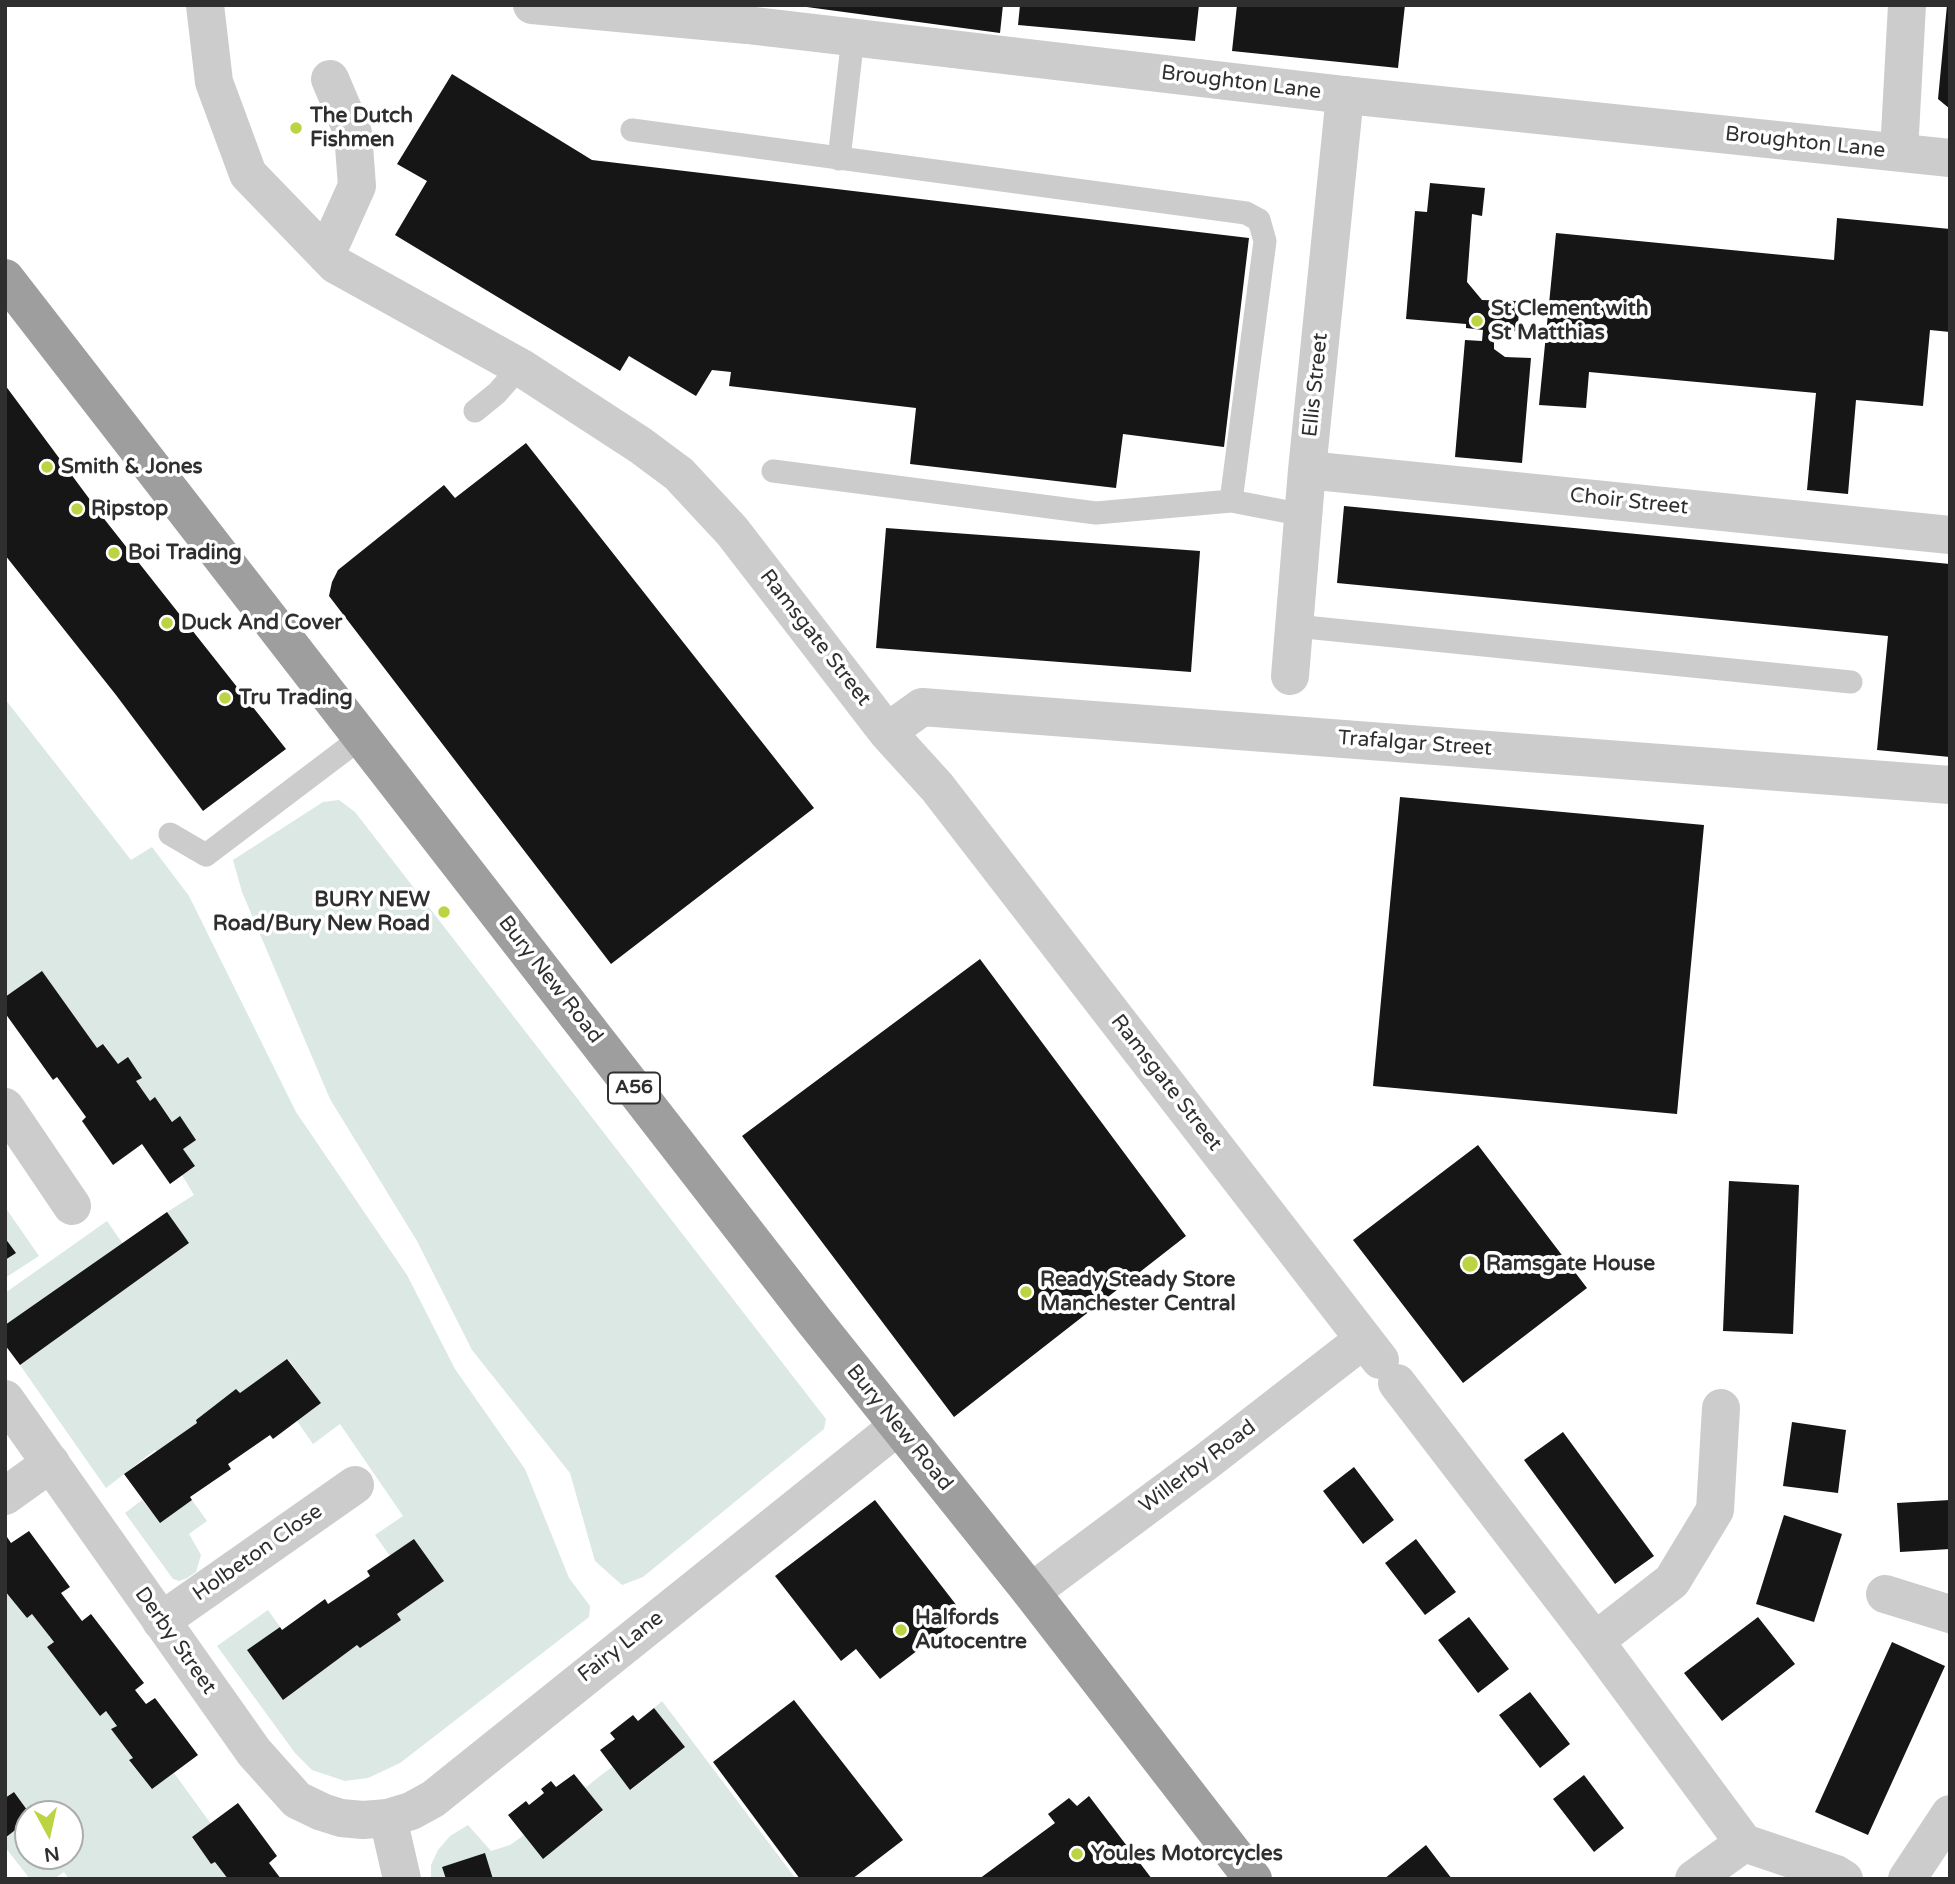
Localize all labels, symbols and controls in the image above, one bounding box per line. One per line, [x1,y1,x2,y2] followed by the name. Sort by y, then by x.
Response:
[1160,61,1322,105] street label: Broughton Lane
[310,103,413,153] place label: The Dutch Fishmen
[288,120,304,136] marker: The Dutch Fishmen
[1724,122,1886,164] street label: Broughton Lane
[1491,296,1649,346] place label: St Clement with St Matthias
[1469,313,1485,329] marker: St Clement with St Matthias
[1298,332,1334,438] street label: Ellis Street
[61,454,203,480] place label: Smith & Jones
[39,459,55,475] marker: Smith & Jones
[1569,483,1689,521] street label: Choir Street
[91,496,168,522] place label: Ripstop
[69,501,85,517] marker: Ripstop
[128,540,242,566] place label: Boi Trading
[106,545,122,561] marker: Boi Trading
[754,565,876,711] street label: Ramsgate Street
[181,610,342,636] place label: Duck And Cover
[159,615,175,631] marker: Duck And Cover
[239,685,353,711] place label: Tru Trading
[217,690,233,706] marker: Tru Trading
[1337,726,1493,762] street label: Trafalgar Street
[213,887,430,937] place label: BURY NEW Road/Bury New Road
[436,904,452,920] marker: BURY NEW Road/Bury New Road
[492,911,608,1049] street label: Bury New Road
[1105,1010,1227,1156] street label: Ramsgate Street
[608,1072,660,1104] road number: A56
[1486,1251,1655,1277] place label: Ramsgate House
[1460,1254,1480,1274] marker: Ramsgate House
[1040,1267,1236,1317] place label: Ready Steady Store Manchester Central
[1018,1284,1034,1300] marker: Ready Steady Store Manchester Central
[840,1360,958,1496] street label: Bury New Road
[1135,1415,1261,1519] street label: Willerby Road
[188,1499,328,1607] street label: Holbeton Close
[129,1583,221,1699] street label: Derby Street
[915,1605,1027,1655] place label: Halfords Autocentre
[573,1606,669,1688] street label: Fairy Lane
[893,1622,909,1638] marker: Halfords Autocentre
[14,1800,84,1870] north arrow
[1091,1841,1283,1867] place label: Youles Motorcycles
[43,1842,61,1866] text: N
[1069,1846,1085,1862] marker: Youles Motorcycles

